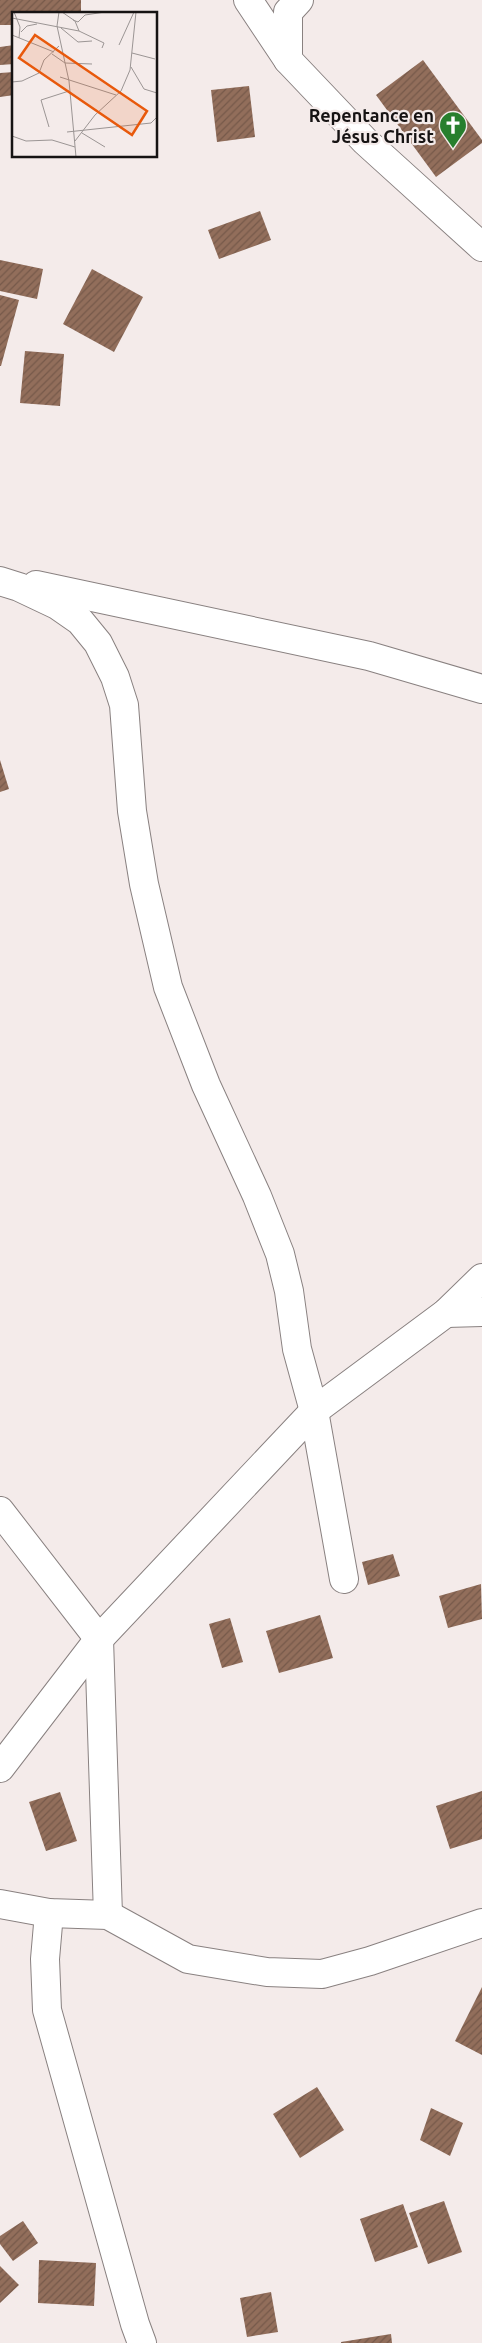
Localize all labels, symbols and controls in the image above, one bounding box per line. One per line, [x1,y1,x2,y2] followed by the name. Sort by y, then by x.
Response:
[12,12,158,158] inset map
[309,105,434,146] place label: Repentance en Jésus Christ
[438,110,468,149] church icon: Repentance en Jésus Christ

